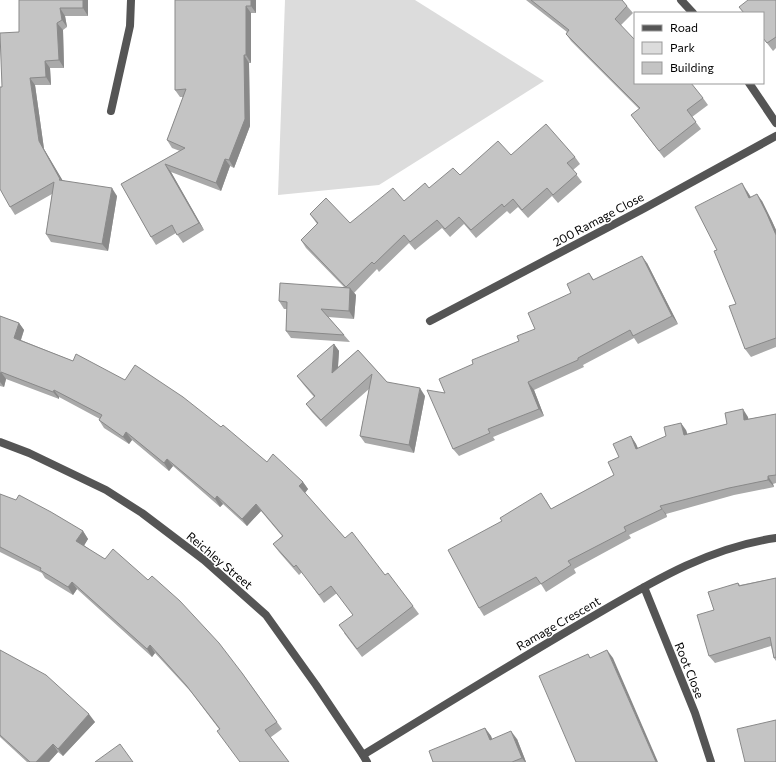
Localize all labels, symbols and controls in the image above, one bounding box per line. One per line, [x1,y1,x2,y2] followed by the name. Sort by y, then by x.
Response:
[634,12,764,84] legend
[670,20,698,34] text: Road
[670,40,696,54] text: Park
[670,60,714,74] text: Building
[550,189,646,249] street label: 200 Ramage Close
[184,528,256,592] street label: Reichley Street
[513,593,603,653] street label: Ramage Crescent
[672,640,708,700] street label: Root Close

